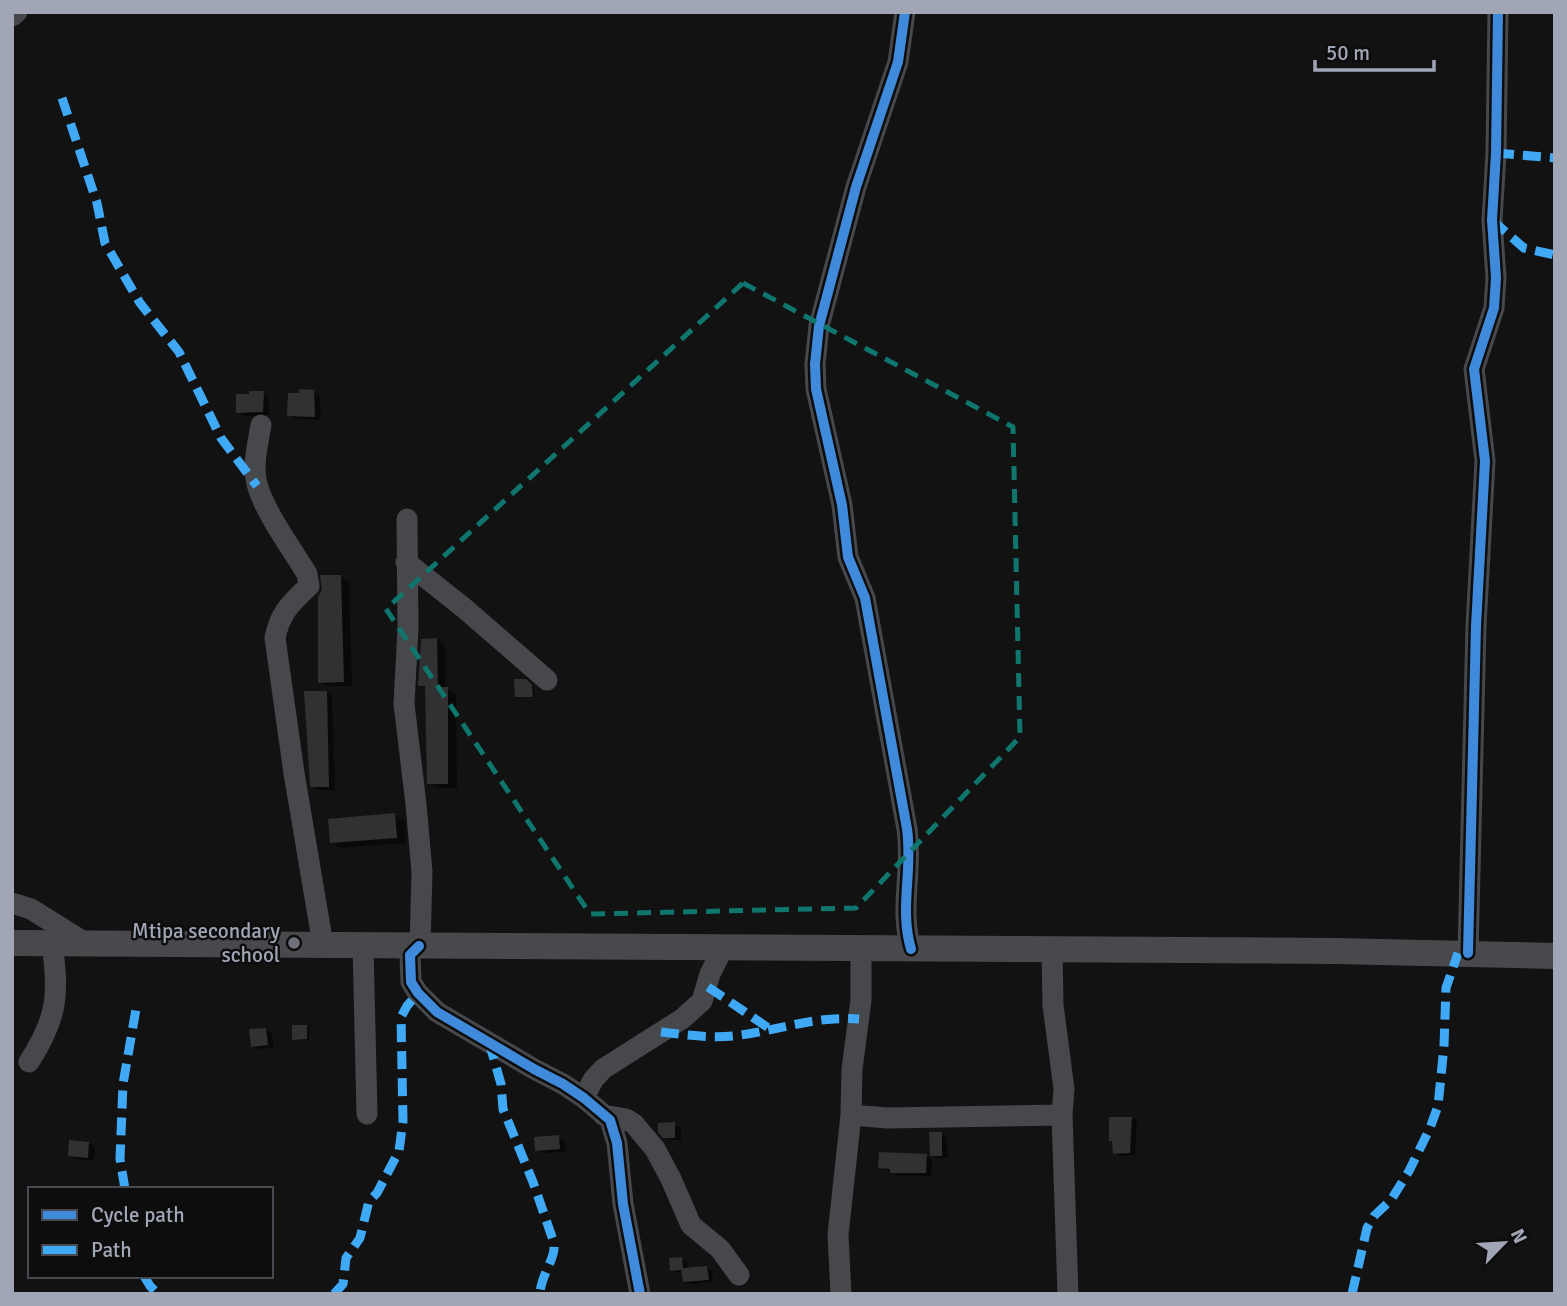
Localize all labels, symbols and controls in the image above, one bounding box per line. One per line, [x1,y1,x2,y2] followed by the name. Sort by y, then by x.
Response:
[1315,28,1434,72] scale bar
[1326,40,1370,66] text: 50 m
[132,918,280,968] place label: Mtipa secondary school
[286,935,302,951] marker: Mtipa secondary school
[28,1187,273,1278] legend
[91,1202,185,1228] text: Cycle path
[1469,1208,1539,1278] north arrow
[1505,1225,1532,1247] text: N
[91,1237,132,1263] text: Path

